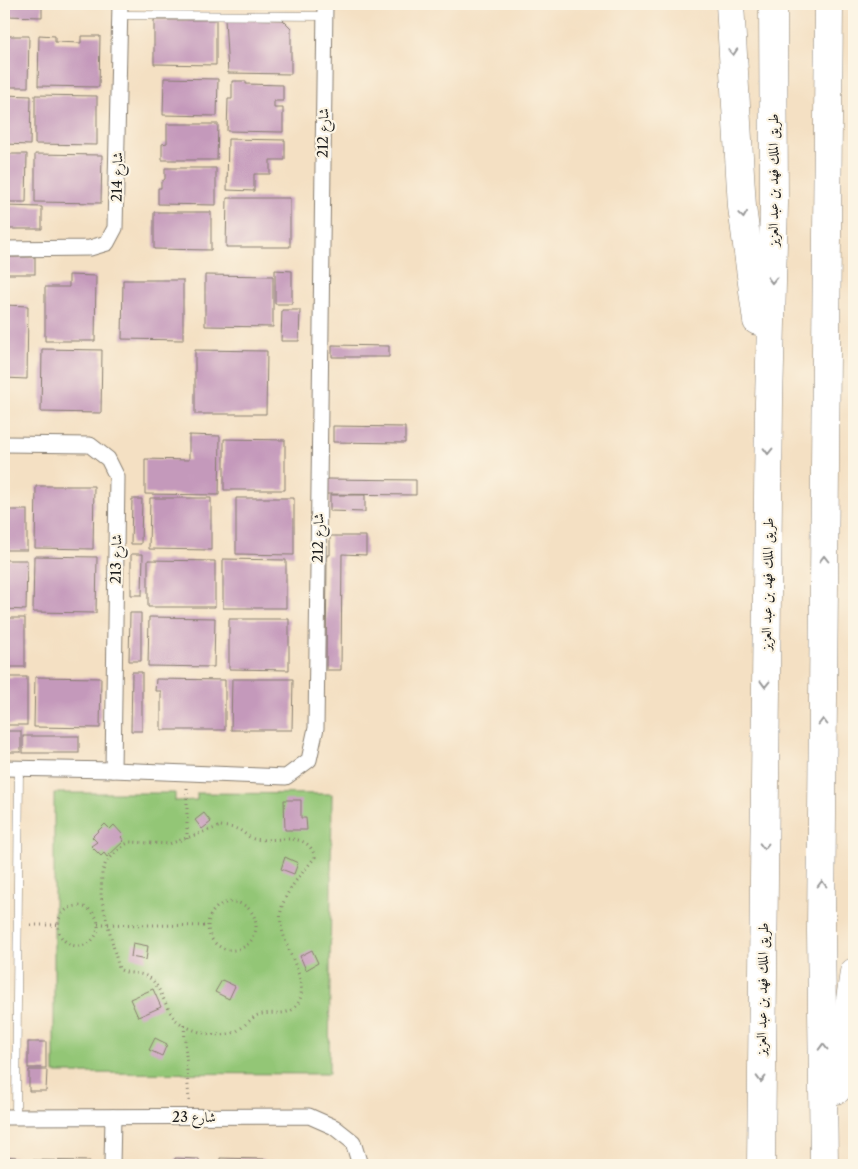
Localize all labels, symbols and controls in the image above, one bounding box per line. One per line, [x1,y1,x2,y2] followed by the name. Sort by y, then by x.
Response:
[727,49,738,57] one-way arrow
[314,108,335,158] street label: شارع 212
[764,113,782,249] street label: طريق الملك فهد بن عبد العزيز
[108,152,129,202] street label: شارع 214
[737,211,748,219] one-way arrow
[767,276,777,284] one-way arrow
[763,448,773,455] one-way arrow
[309,513,330,563] street label: شارع 212
[757,517,777,653] street label: طريق الملك فهد بن عبد العزيز
[107,534,128,584] street label: شارع 213
[819,555,829,562] one-way arrow
[760,680,771,688] one-way arrow
[818,717,828,725] one-way arrow
[758,842,769,850] one-way arrow
[817,880,827,888] one-way arrow
[752,922,772,1058] street label: طريق الملك فهد بن عبد العزيز
[818,1042,828,1050] one-way arrow
[756,1075,766,1083] one-way arrow
[172,1108,216,1129] street label: شارع 23

